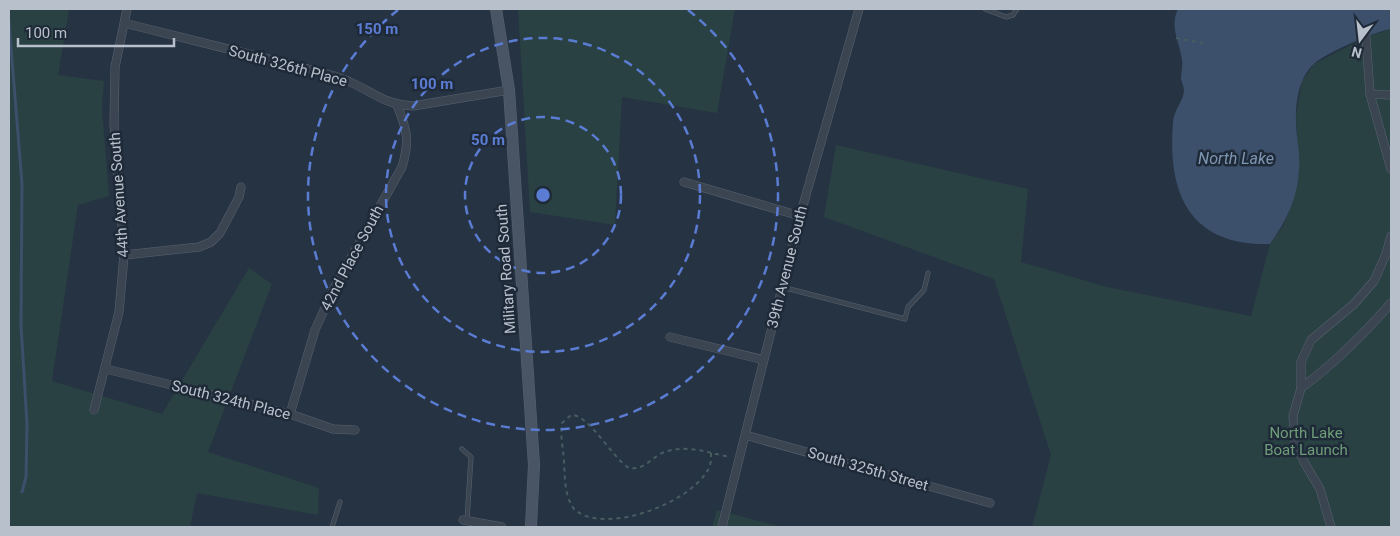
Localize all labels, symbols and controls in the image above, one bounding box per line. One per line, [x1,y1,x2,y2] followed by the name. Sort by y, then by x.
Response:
[18,15,174,47] scale bar
[1335,15,1385,65] north arrow
[356,20,398,38] text: 150 m
[25,24,67,42] text: 100 m
[227,42,349,90] street label: South 326th Place
[1350,44,1363,62] text: N
[411,75,453,93] text: 100 m
[471,131,505,149] text: 50 m
[106,132,132,258] street label: 44th Avenue South
[1198,149,1274,168] water label: North Lake
[534,186,552,204] centre of rings
[317,202,387,314] street label: 42nd Place South
[492,203,520,335] street label: Military Road South
[763,204,811,330] street label: 39th Avenue South
[170,377,292,423] street label: South 324th Place
[1264,424,1348,459] park label: North Lake Boat Launch
[806,443,930,495] street label: South 325th Street

